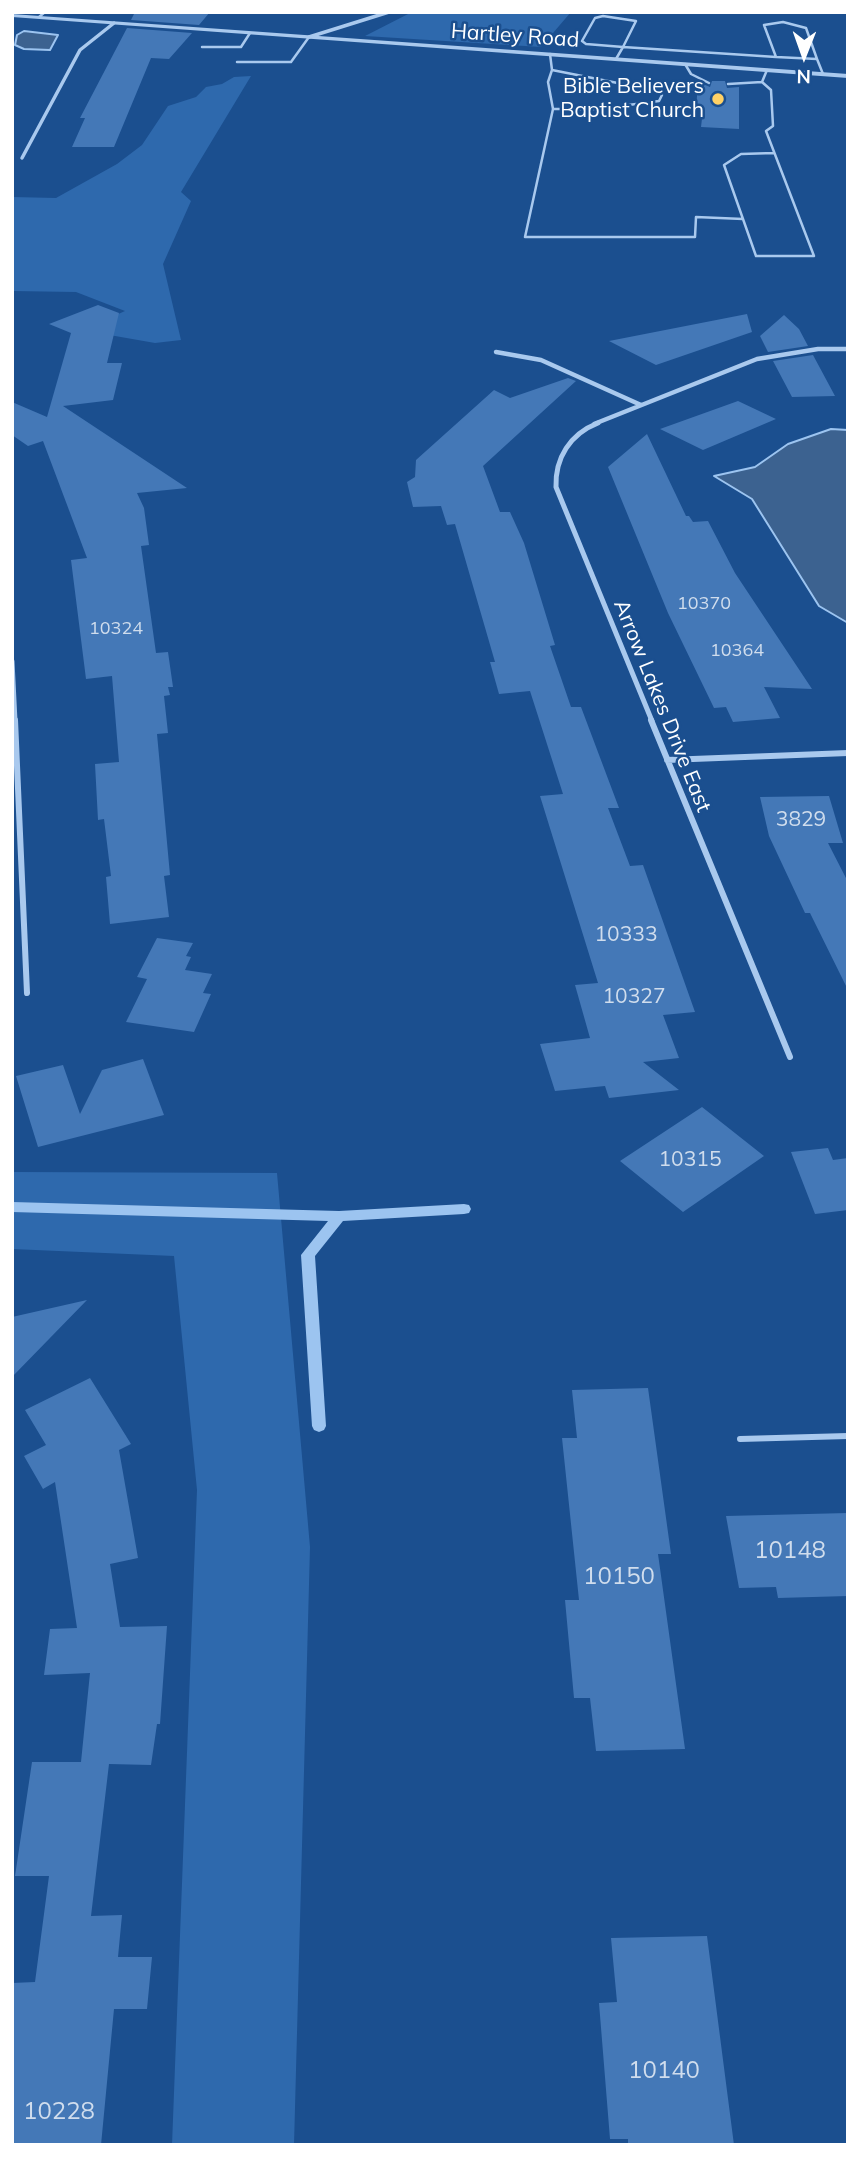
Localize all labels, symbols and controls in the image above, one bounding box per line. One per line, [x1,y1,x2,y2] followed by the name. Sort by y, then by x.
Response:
[450,19,580,53] street label: Hartley Road
[769,21,839,91] north arrow
[796,65,811,89] text: N
[560,74,704,124] place label: Bible Believers Baptist Church
[710,91,726,107] marker: Bible Believers Baptist Church
[677,593,731,615] house number: 10370
[608,596,716,816] street label: Arrow Lakes Drive East
[89,618,143,640] house number: 10324
[710,640,764,662] house number: 10364
[776,807,826,833] house number: 3829
[595,922,657,948] house number: 10333
[603,984,665,1010] house number: 10327
[659,1147,721,1173] house number: 10315
[754,1537,826,1565] house number: 10148
[583,1563,655,1591] house number: 10150
[628,2057,700,2085] house number: 10140
[23,2098,95,2126] house number: 10228

